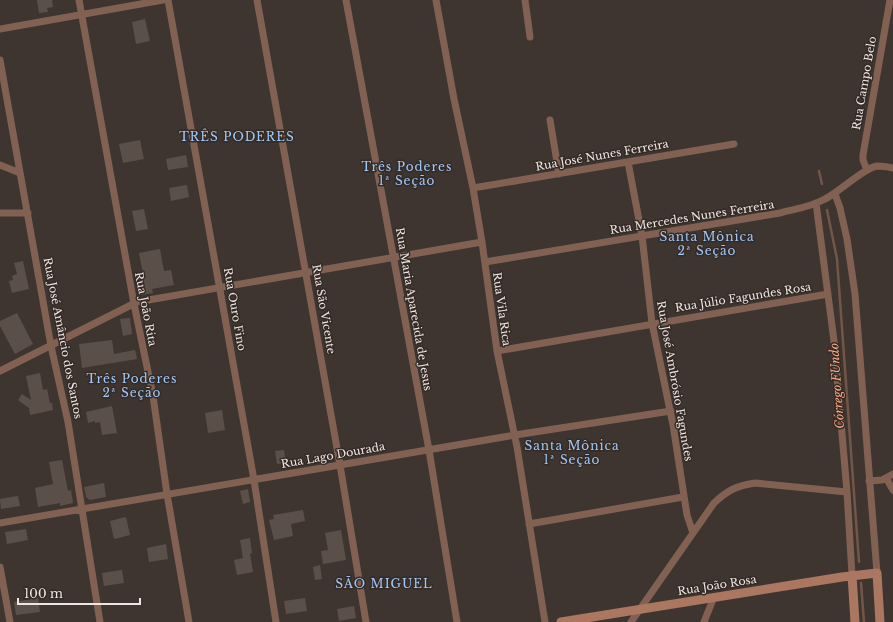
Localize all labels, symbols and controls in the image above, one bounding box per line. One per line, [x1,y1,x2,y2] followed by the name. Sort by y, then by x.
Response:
[849,35,879,131] street label: Rua Campo Belo
[179,128,295,144] district label: TRÊS PODERES
[534,136,671,174] street label: Rua José Nunes Ferreira
[362,159,452,188] district label: Três Poderes 1ª Seção
[609,197,776,237] street label: Rua Mercedes Nunes Ferreira
[393,226,435,392] street label: Rua Maria Aparecida de Jesus
[659,229,755,258] district label: Santa Mônica 2ª Seção
[40,256,86,420] street label: Rua José Amâncio dos Santos
[309,263,339,355] street label: Rua São Vicente
[221,266,249,352] street label: Rua Ouro Fino
[132,271,160,348] street label: Rua João Rita
[490,271,514,348] street label: Rua Vila Rica
[674,279,813,315] street label: Rua Júlio Fagundes Rosa
[654,300,696,462] street label: Rua José Ambrósio Fagundes
[826,343,847,429] water label: Córrego FUndo
[87,371,177,400] district label: Três Poderes 2ª Seção
[524,438,620,467] district label: Santa Mônica 1ª Seção
[280,439,387,471] street label: Rua Lago Dourada
[677,572,758,598] street label: Rua João Rosa
[335,576,433,591] district label: SÃO MIGUEL
[18,580,140,606] scale bar
[24,586,63,601] text: 100 m

